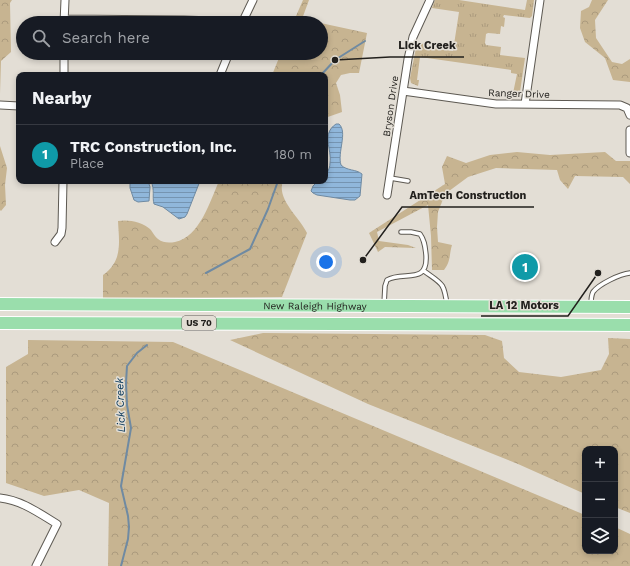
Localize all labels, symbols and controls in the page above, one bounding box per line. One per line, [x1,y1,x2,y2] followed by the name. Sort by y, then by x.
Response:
[16,16,328,60] search box
[30,27,52,49] icon: search
[62,29,150,47] text: Search here
[390,34,464,57] callout: Lick Creek
[398,39,456,52] text: Lick Creek
[381,75,400,137] street label: Bryson Drive
[488,87,550,100] street label: Ranger Drive
[32,88,91,108] text: Nearby
[70,138,237,156] text: TRC Construction, Inc.
[42,147,48,162] text: 1
[274,147,312,162] text: 180 m
[70,156,104,171] text: Place
[402,184,534,207] callout: AmTech Construction
[410,189,527,202] text: AmTech Construction
[316,252,336,272] your location
[512,252,538,282] pin: 1
[481,293,568,316] callout: LA 12 Motors
[489,299,559,312] text: LA 12 Motors
[263,300,368,312] street label: New Raleigh Highway
[182,316,216,330] road number: US 70
[113,376,128,433] water label: Lick Creek
[582,446,618,554] map controls
[582,446,618,482] button: +
[582,482,618,518] button: −
[582,518,618,554] button: layers

